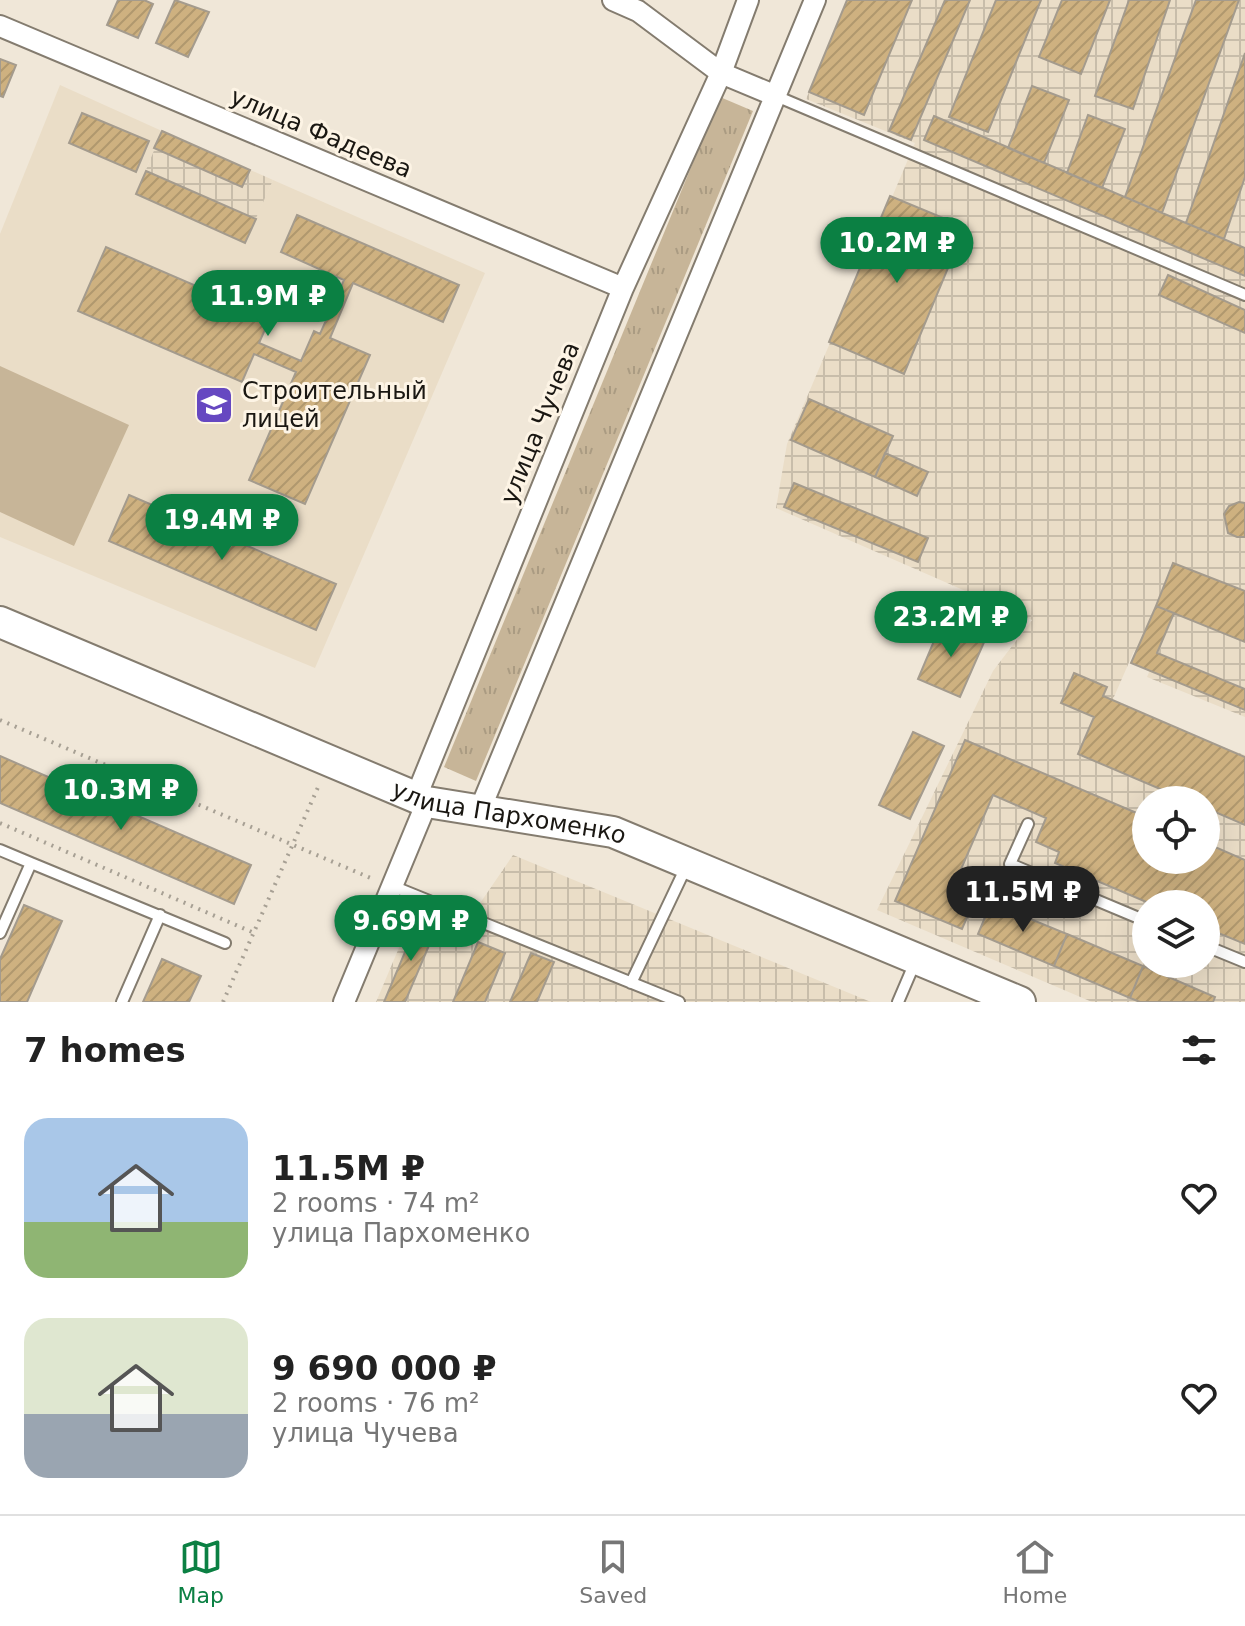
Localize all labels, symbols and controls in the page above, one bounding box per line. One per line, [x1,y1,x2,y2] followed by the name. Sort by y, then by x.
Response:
[226,82,416,184] street label: улица Фадеева
[823,217,971,285] pin: 10.2M ₽
[838,228,956,258] text: 10.2M ₽
[194,270,342,338] pin: 11.9M ₽
[209,281,327,311] text: 11.9M ₽
[495,338,585,508] street label: улица Чучева
[242,377,427,433] place label: Строительный лицей
[193,384,235,426] school or university icon: Строительный лицей
[148,494,296,562] pin: 19.4M ₽
[163,505,281,535] text: 19.4M ₽
[877,591,1025,659] pin: 23.2M ₽
[892,602,1010,632] text: 23.2M ₽
[47,764,195,832] pin: 10.3M ₽
[62,775,180,805] text: 10.3M ₽
[388,775,631,850] street label: улица Пархоменко
[1132,786,1220,978] map controls
[1132,786,1220,874] button: locate
[949,866,1097,934] pin: 11.5M ₽
[964,877,1082,907] text: 11.5M ₽
[1132,890,1220,978] button: layers
[337,895,485,963] pin: 9.69M ₽
[352,906,470,936] text: 9.69M ₽
[1177,1028,1221,1072] icon: filters
[24,1030,186,1070] text: 7 homes
[272,1148,425,1188] text: 11.5M ₽
[88,1150,184,1246] icon: home
[1177,1176,1221,1220] icon: heart
[272,1188,480,1218] text: 2 rooms · 74 m²
[272,1218,530,1248] text: улица Пархоменко
[272,1348,497,1388] text: 9 690 000 ₽
[88,1350,184,1446] icon: home
[1177,1376,1221,1420] icon: heart
[272,1388,480,1418] text: 2 rooms · 76 m²
[272,1418,459,1448] text: улица Чучева
[178,1535,224,1608] tab: Map
[579,1535,647,1608] tab: Saved
[1002,1535,1067,1608] tab: Home

